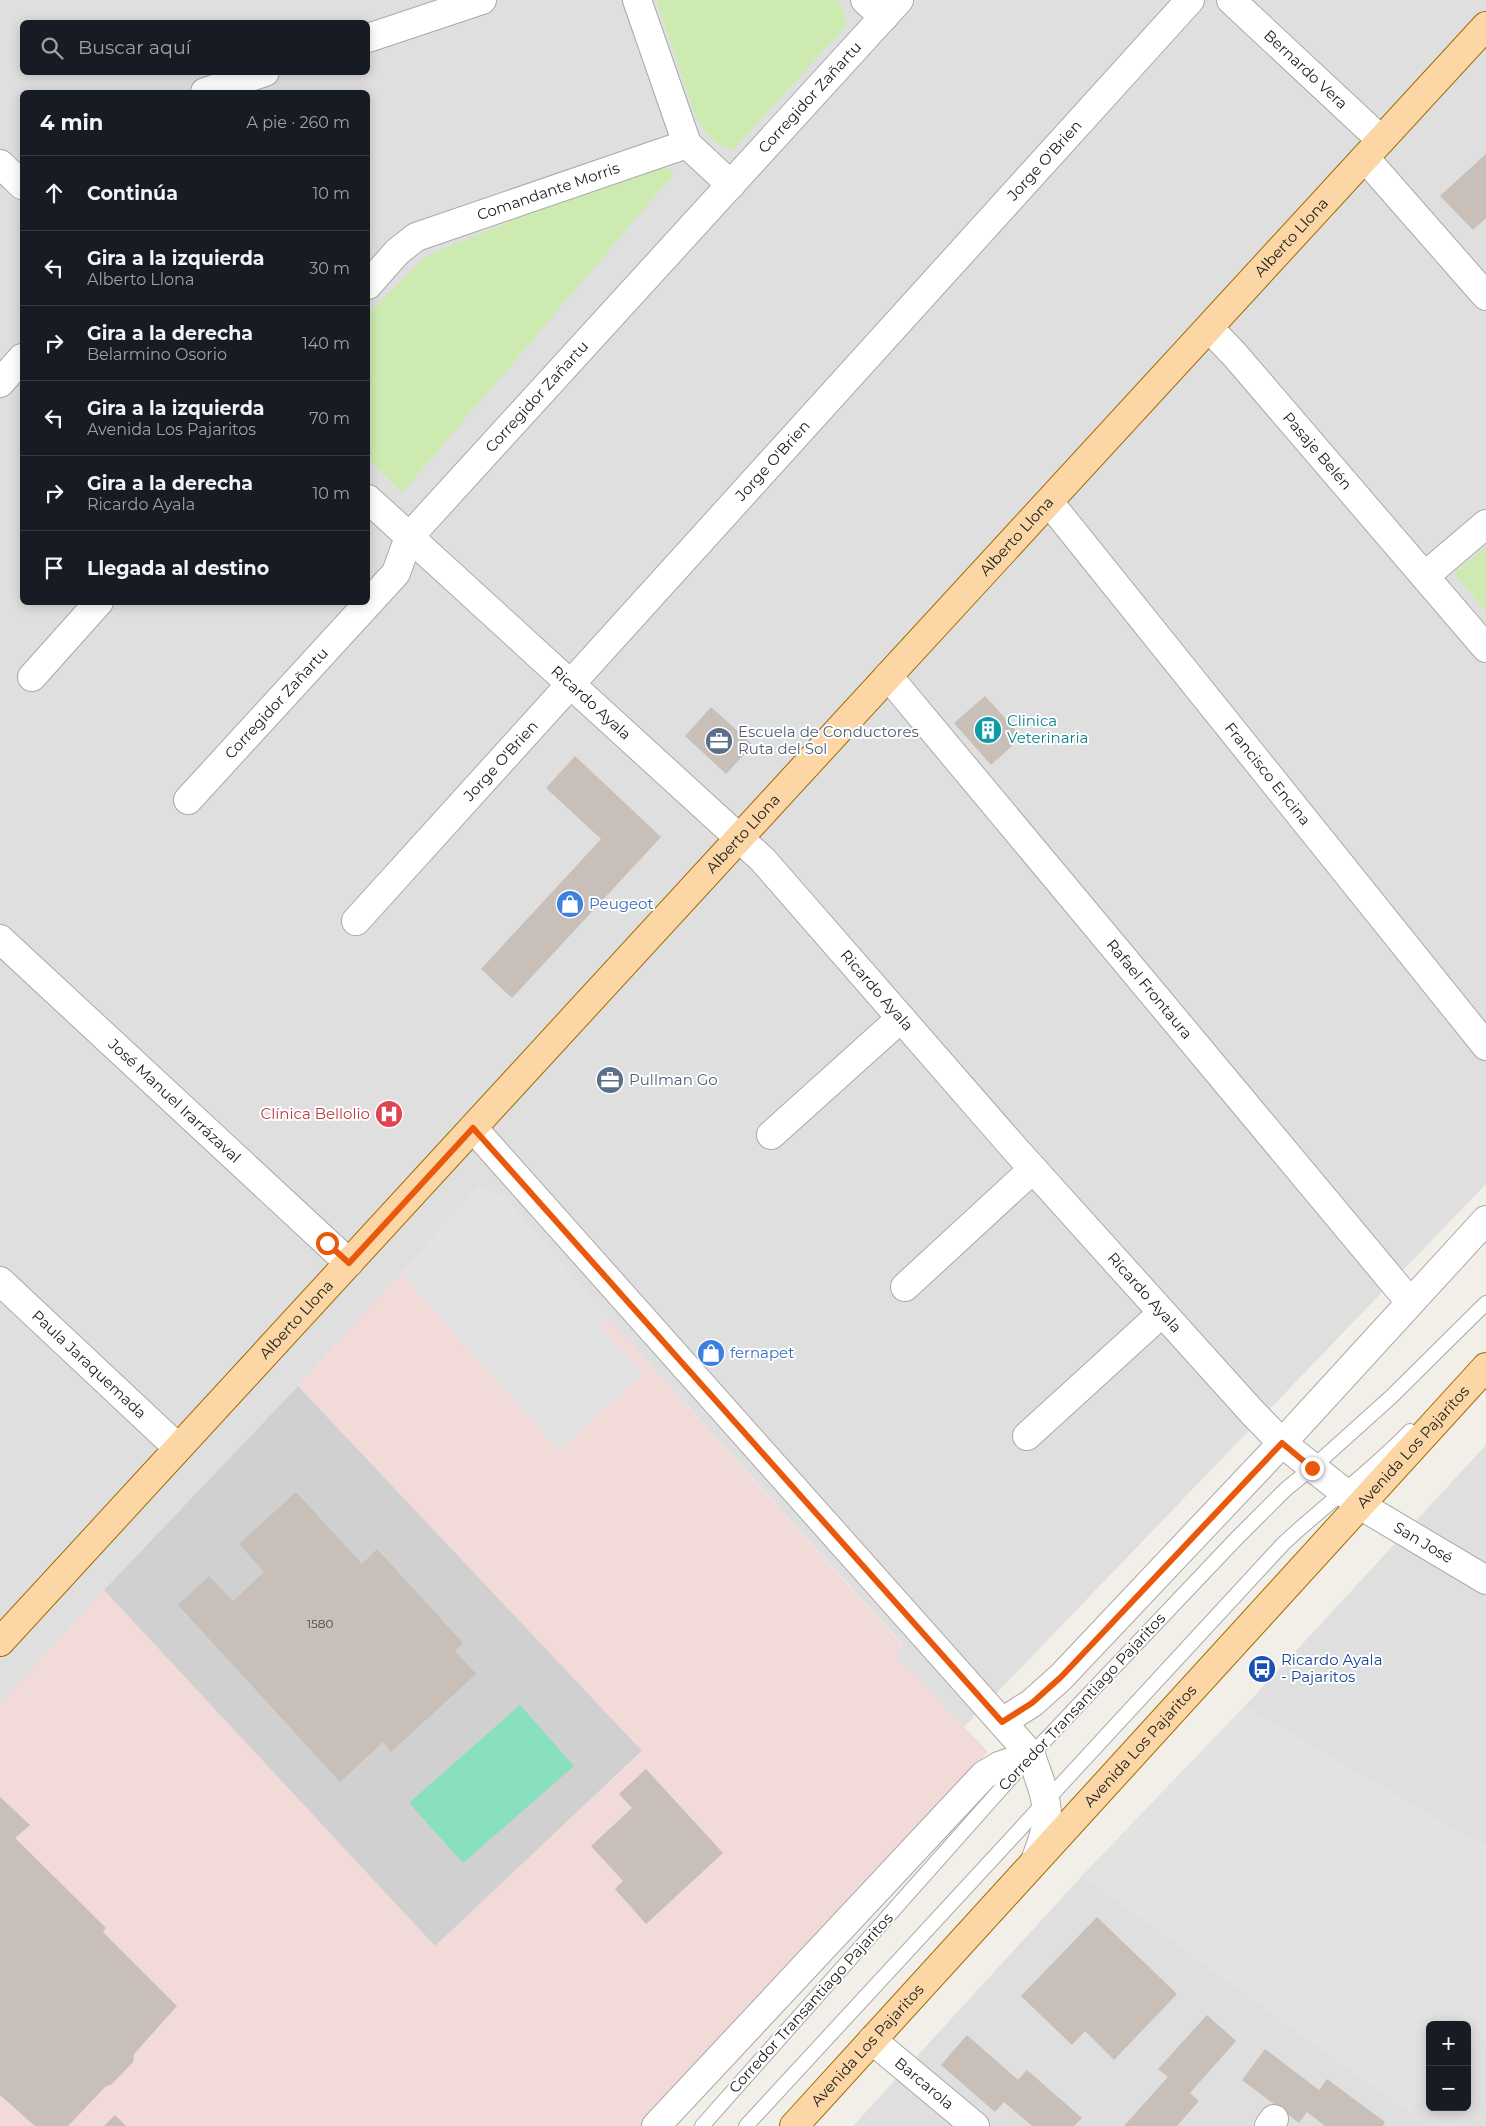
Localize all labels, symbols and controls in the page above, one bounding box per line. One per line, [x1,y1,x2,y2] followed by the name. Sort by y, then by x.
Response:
[20,20,370,75] search box
[1260,26,1352,113] street label: Bernardo Vera
[38,34,66,62] icon: search
[78,36,191,59] text: Buscar aquí
[754,38,865,157] street label: Corregidor Zañartu
[40,110,103,135] text: 4 min
[247,113,350,132] text: A pie · 260 m
[1002,116,1086,205] street label: Jorge O'Brien
[474,158,622,224] street label: Comandante Morris
[40,179,68,207] icon: ahead
[87,182,178,205] text: Continúa
[312,184,350,203] text: 10 m
[1250,194,1332,281] street label: Alberto Llona
[87,247,265,270] text: Gira a la izquierda
[40,254,68,282] icon: left
[309,259,350,278] text: 30 m
[87,270,194,289] text: Alberto Llona
[87,322,253,345] text: Gira a la derecha
[40,329,68,357] icon: right
[302,334,350,353] text: 140 m
[481,337,592,456] street label: Corregidor Zañartu
[87,345,227,364] text: Belarmino Osorio
[87,397,265,420] text: Gira a la izquierda
[40,404,68,432] icon: left
[1279,408,1356,494] street label: Pasaje Belén
[309,409,350,428] text: 70 m
[731,416,814,505] street label: Jorge O'Brien
[87,420,256,439] text: Avenida Los Pajaritos
[87,472,253,495] text: Gira a la derecha
[40,479,68,507] icon: right
[312,484,350,503] text: 10 m
[975,493,1057,580] street label: Alberto Llona
[87,495,195,514] text: Ricardo Ayala
[40,554,68,582] icon: arrive
[87,557,269,580] text: Llegada al destino
[220,643,332,763] street label: Corregidor Zañartu
[547,661,635,744] street label: Ricardo Ayala
[1007,711,1088,747] place label: Clinica Veterinaria
[973,715,1003,745] building icon: Clinica Veterinaria
[459,716,542,805] street label: Jorge O'Brien
[1221,718,1315,829] street label: Francisco Encina
[738,722,919,758] place label: Escuela de Conductores Ruta del Sol
[704,726,734,756] office icon: Escuela de Conductores Ruta del Sol
[702,790,784,877] street label: Alberto Llona
[555,889,585,919] shop icon: Peugeot
[589,894,654,913] place label: Peugeot
[1103,935,1197,1043] street label: Rafael Frontaura
[836,945,918,1035] street label: Ricardo Ayala
[104,1034,245,1167] street label: José Manuel Irarrázaval
[595,1065,625,1095] office icon: Pullman Go
[629,1070,718,1089] place label: Pullman Go
[374,1099,404,1129] hospital icon: Clínica Bellolio
[261,1104,370,1123] place label: Clínica Bellolio
[316,1232,339,1255] route start
[1104,1248,1186,1336] street label: Ricardo Ayala
[255,1276,337,1363] street label: Alberto Llona
[28,1306,151,1422] street label: Paula Jaraquemada
[696,1338,726,1368] shop icon: fernapet
[730,1343,794,1362] place label: fernapet
[1352,1382,1473,1512] street label: Avenida Los Pajaritos
[1301,1457,1324,1480] route end
[1391,1517,1457,1567] street label: San José
[994,1609,1169,1795] street label: Corredor Transantiago Pajaritos
[307,1616,333,1631] house number: 1580
[1281,1650,1383,1686] place label: Ricardo Ayala - Pajaritos
[1247,1654,1277,1684] bus stop icon: Ricardo Ayala - Pajaritos
[1079,1681,1200,1811] street label: Avenida Los Pajaritos
[724,1908,897,2097] street label: Corredor Transantiago Pajaritos
[807,1980,928,2110] street label: Avenida Los Pajaritos
[1426,2021,1471,2111] map controls
[1426,2021,1471,2066] button: +
[891,2053,958,2113] street label: Barcarola
[1426,2066,1471,2111] button: −

